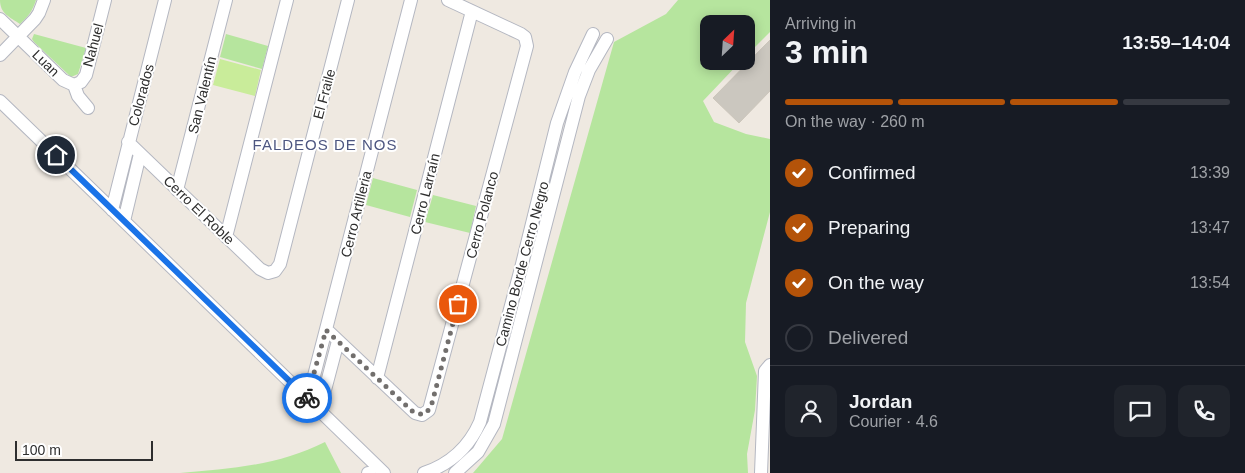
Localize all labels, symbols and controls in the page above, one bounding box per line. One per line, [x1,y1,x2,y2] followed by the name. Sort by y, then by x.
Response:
[700,15,755,70] north arrow
[700,15,755,70] map controls
[785,15,856,32] text: Arriving in
[80,21,106,69] street label: Nahuel
[1122,32,1230,53] text: 13:59–14:04
[785,34,869,70] text: 3 min
[29,46,63,80] street label: Luan
[185,55,219,135] street label: San Valentín
[125,62,157,128] street label: Colorados
[310,67,338,121] street label: El Fraile
[785,113,925,130] text: On the way · 260 m
[35,134,77,176] pin
[253,136,397,153] district label: FALDEOS DE NOS
[42,141,70,169] icon: home
[407,152,443,236] street label: Cerro Larraín
[785,159,813,187] icon: check
[828,162,916,183] text: Confirmed
[1190,164,1230,181] text: 13:39
[338,169,375,259] street label: Cerro Artilleria
[463,170,501,260] street label: Cerro Polanco
[160,172,238,248] street label: Cerro El Roble
[492,179,552,348] street label: Camino Borde Cerro Negro
[785,214,813,242] icon: check
[828,217,910,238] text: Preparing
[1190,219,1230,236] text: 13:47
[785,269,813,297] icon: check
[828,272,924,293] text: On the way
[1190,274,1230,291] text: 13:54
[437,283,479,325] pin
[444,290,472,318] icon: bag
[828,327,908,348] text: Delivered
[282,373,332,423] courier
[293,384,321,412] icon: bike
[785,385,837,437] button: person
[1114,385,1166,437] button: chat
[1178,385,1230,437] button: phone
[849,391,912,412] text: Jordan
[849,413,938,430] text: Courier · 4.6
[15,438,152,461] scale bar
[22,442,61,458] text: 100 m

